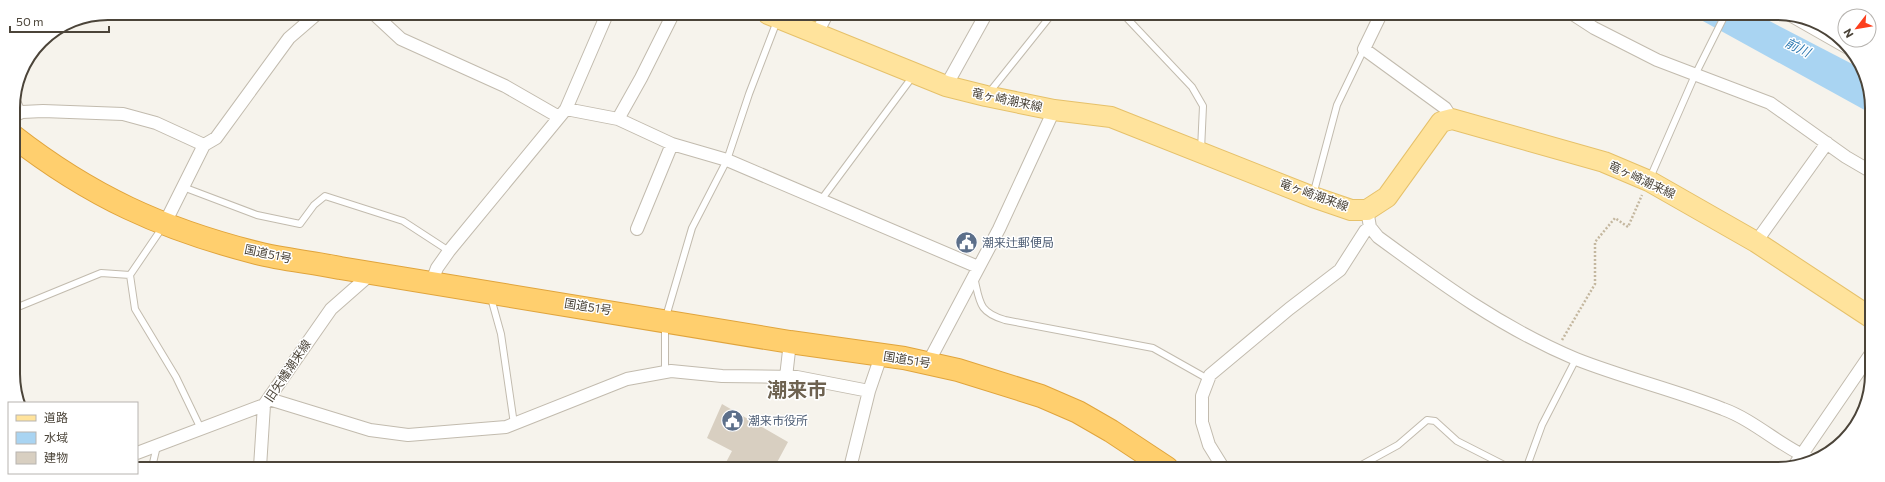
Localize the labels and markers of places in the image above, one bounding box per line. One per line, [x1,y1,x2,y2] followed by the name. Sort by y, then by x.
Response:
[954,230,980,256] public building icon: 潮来辻郵便局
[982,235,1054,249] place label: 潮来辻郵便局
[720,408,746,434] public building icon: 潮来市役所
[748,413,808,427] place label: 潮来市役所

